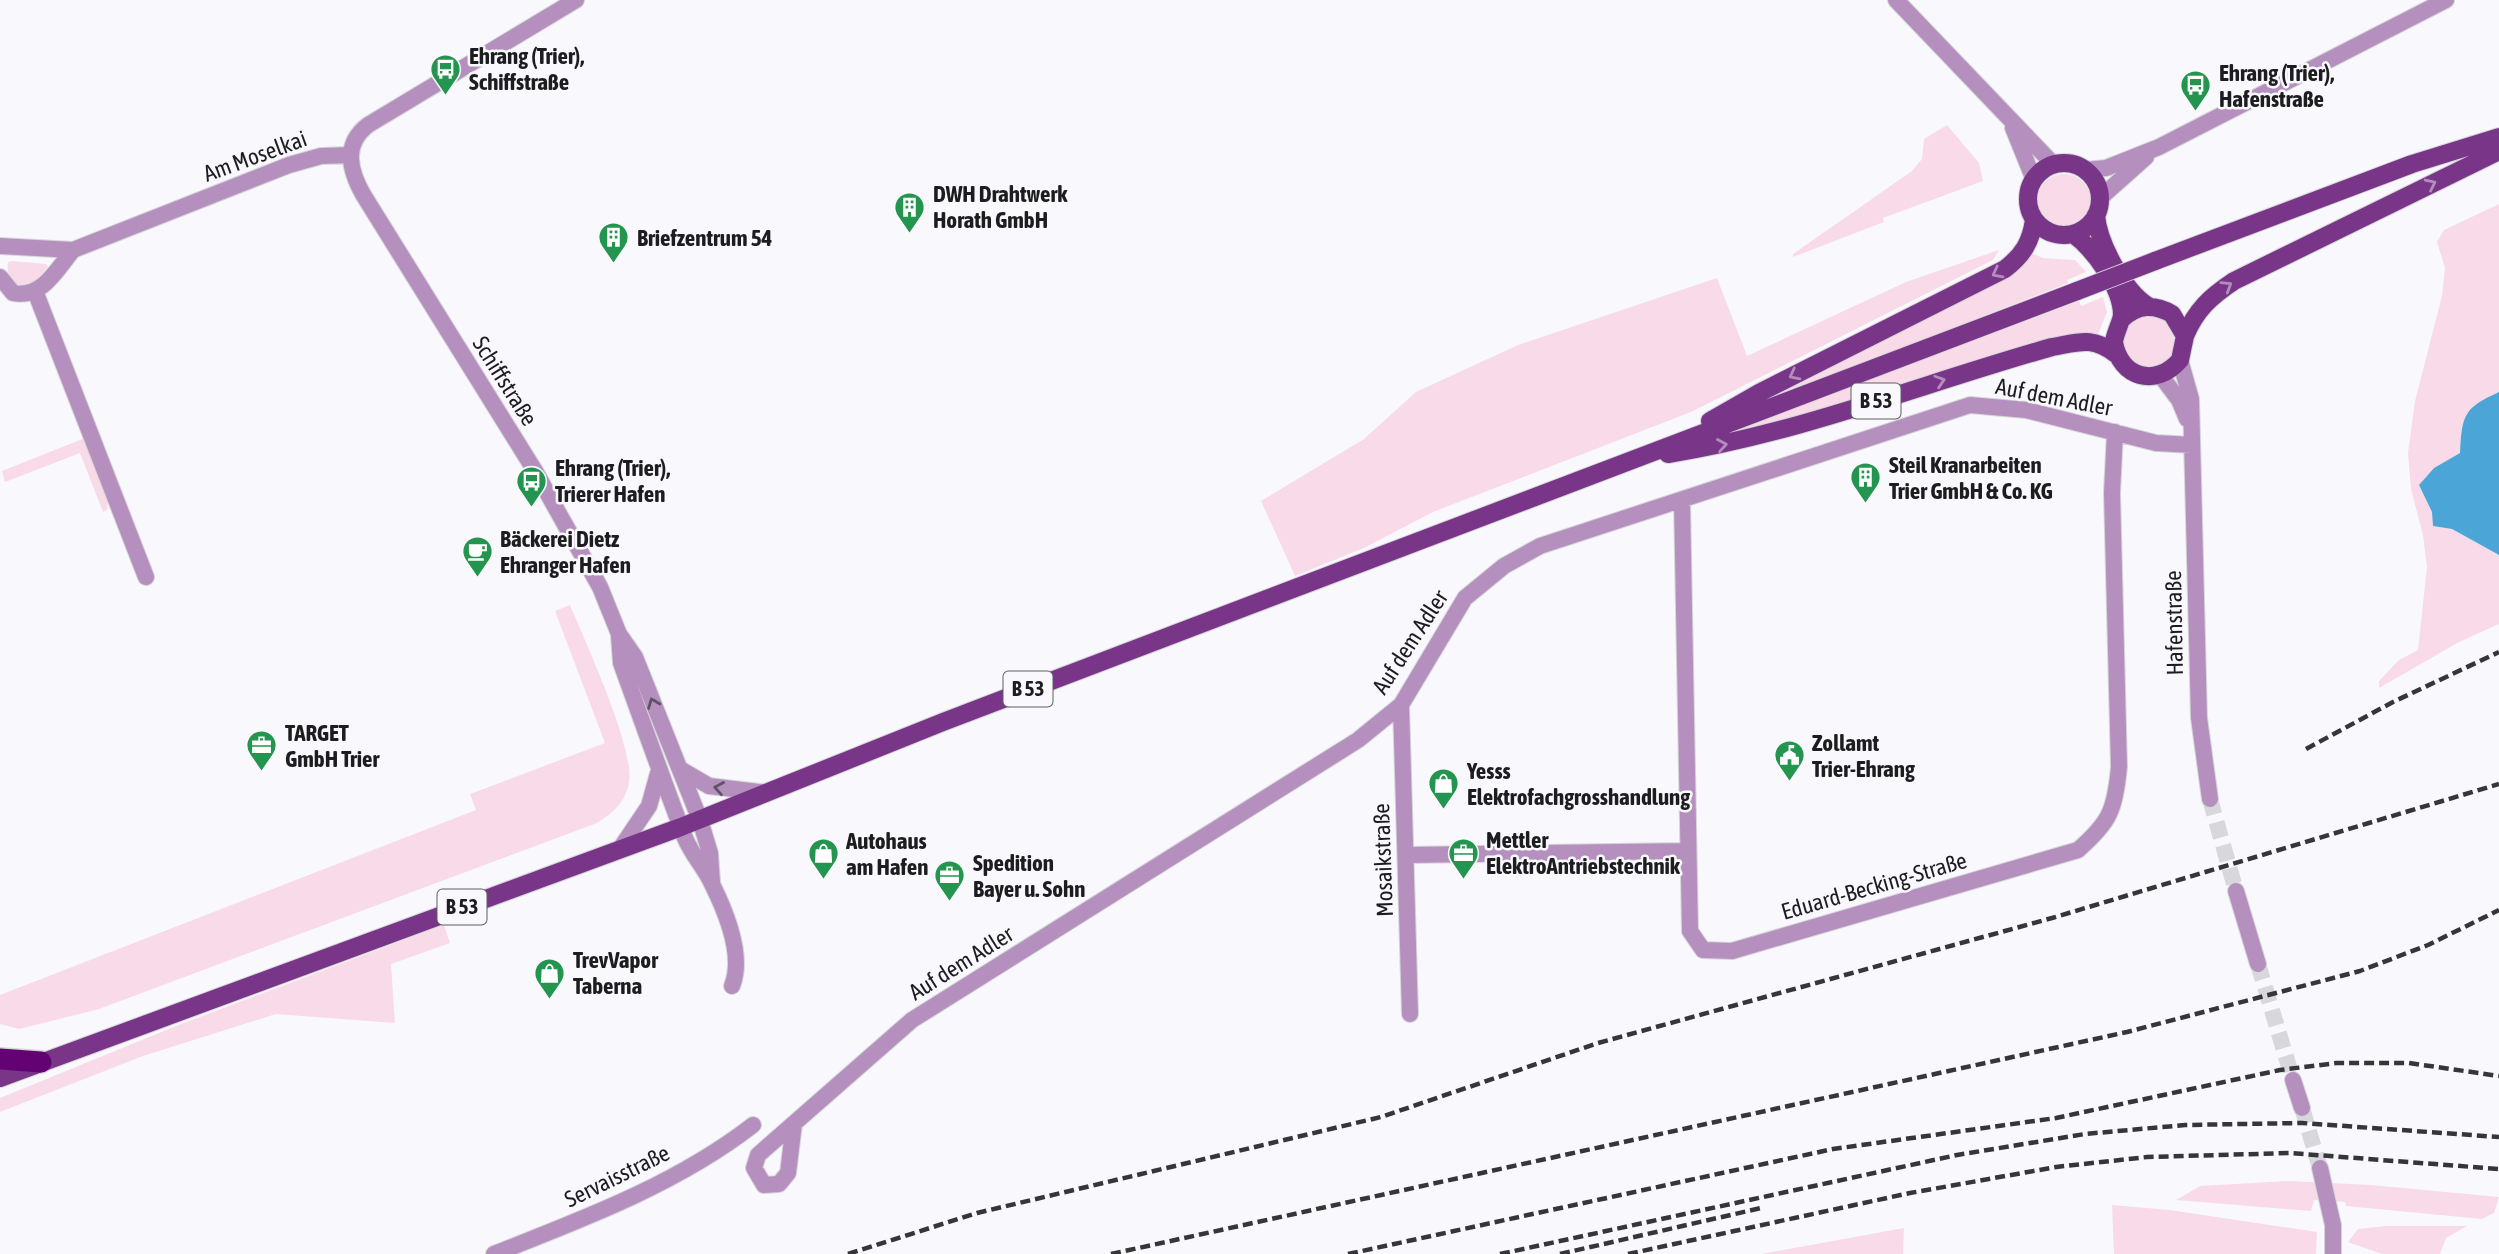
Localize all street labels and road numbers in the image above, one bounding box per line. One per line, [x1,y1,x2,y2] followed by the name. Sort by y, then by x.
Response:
[200,125,310,187] street label: Am Moselkai
[467,332,543,430] street label: Schiffstraße
[1994,373,2116,421] street label: Auf dem Adler
[1852,384,1900,418] road number: B 53
[2160,570,2188,676] street label: Hafenstraße
[1367,584,1454,699] street label: Auf dem Adler
[1004,672,1052,706] road number: B 53
[1368,803,1398,917] street label: Mosaikstraße
[1778,847,1970,925] street label: Eduard-Becking-Straße
[438,890,486,925] road number: B 53
[904,920,1019,1005] street label: Auf dem Adler
[560,1139,674,1213] street label: Servaisstraße

